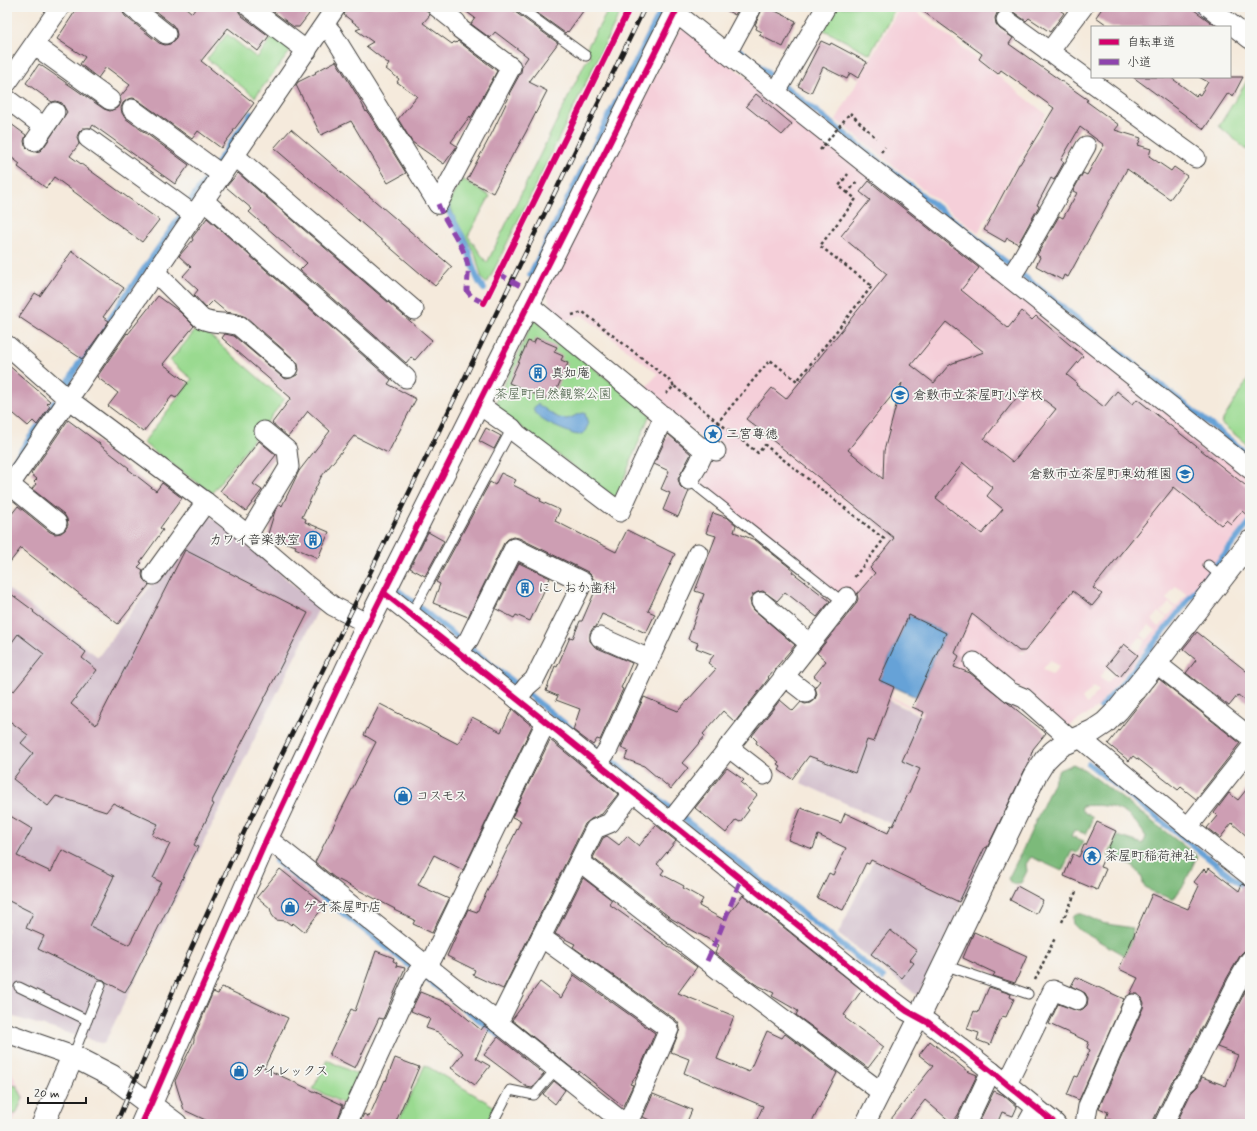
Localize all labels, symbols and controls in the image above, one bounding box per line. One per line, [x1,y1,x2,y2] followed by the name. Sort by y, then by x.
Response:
[1091,26,1231,78] legend
[1127,35,1175,51] text: 自転車道
[1127,55,1151,71] text: 小道
[528,363,548,383] building icon: 真如庵
[551,365,590,382] place label: 真如庵
[890,385,910,405] school or university icon: 倉敷市立茶屋町小学校
[494,386,612,403] park label: 茶屋町自然観察公園
[913,387,1043,404] place label: 倉敷市立茶屋町小学校
[703,424,723,444] place icon: 二宮尊徳
[726,426,778,443] place label: 二宮尊徳
[1175,464,1195,484] school or university icon: 倉敷市立茶屋町東幼稚園
[1029,466,1172,483] place label: 倉敷市立茶屋町東幼稚園
[303,530,323,550] building icon: カワイ音楽教室
[209,532,300,549] place label: カワイ音楽教室
[515,578,535,598] building icon: にしおか歯科
[538,580,616,597] place label: にしおか歯科
[393,786,413,806] shop icon: コスモス
[416,788,467,805] place label: コスモス
[1082,846,1102,866] temple icon: 茶屋町稲荷神社
[1105,848,1196,865] place label: 茶屋町稲荷神社
[280,897,300,917] shop icon: ゲオ茶屋町店
[303,899,381,916] place label: ゲオ茶屋町店
[229,1061,249,1081] shop icon: ダイレックス
[252,1063,328,1080] place label: ダイレックス
[28,1079,86,1105] scale bar
[34,1086,60,1102] text: 20 m

